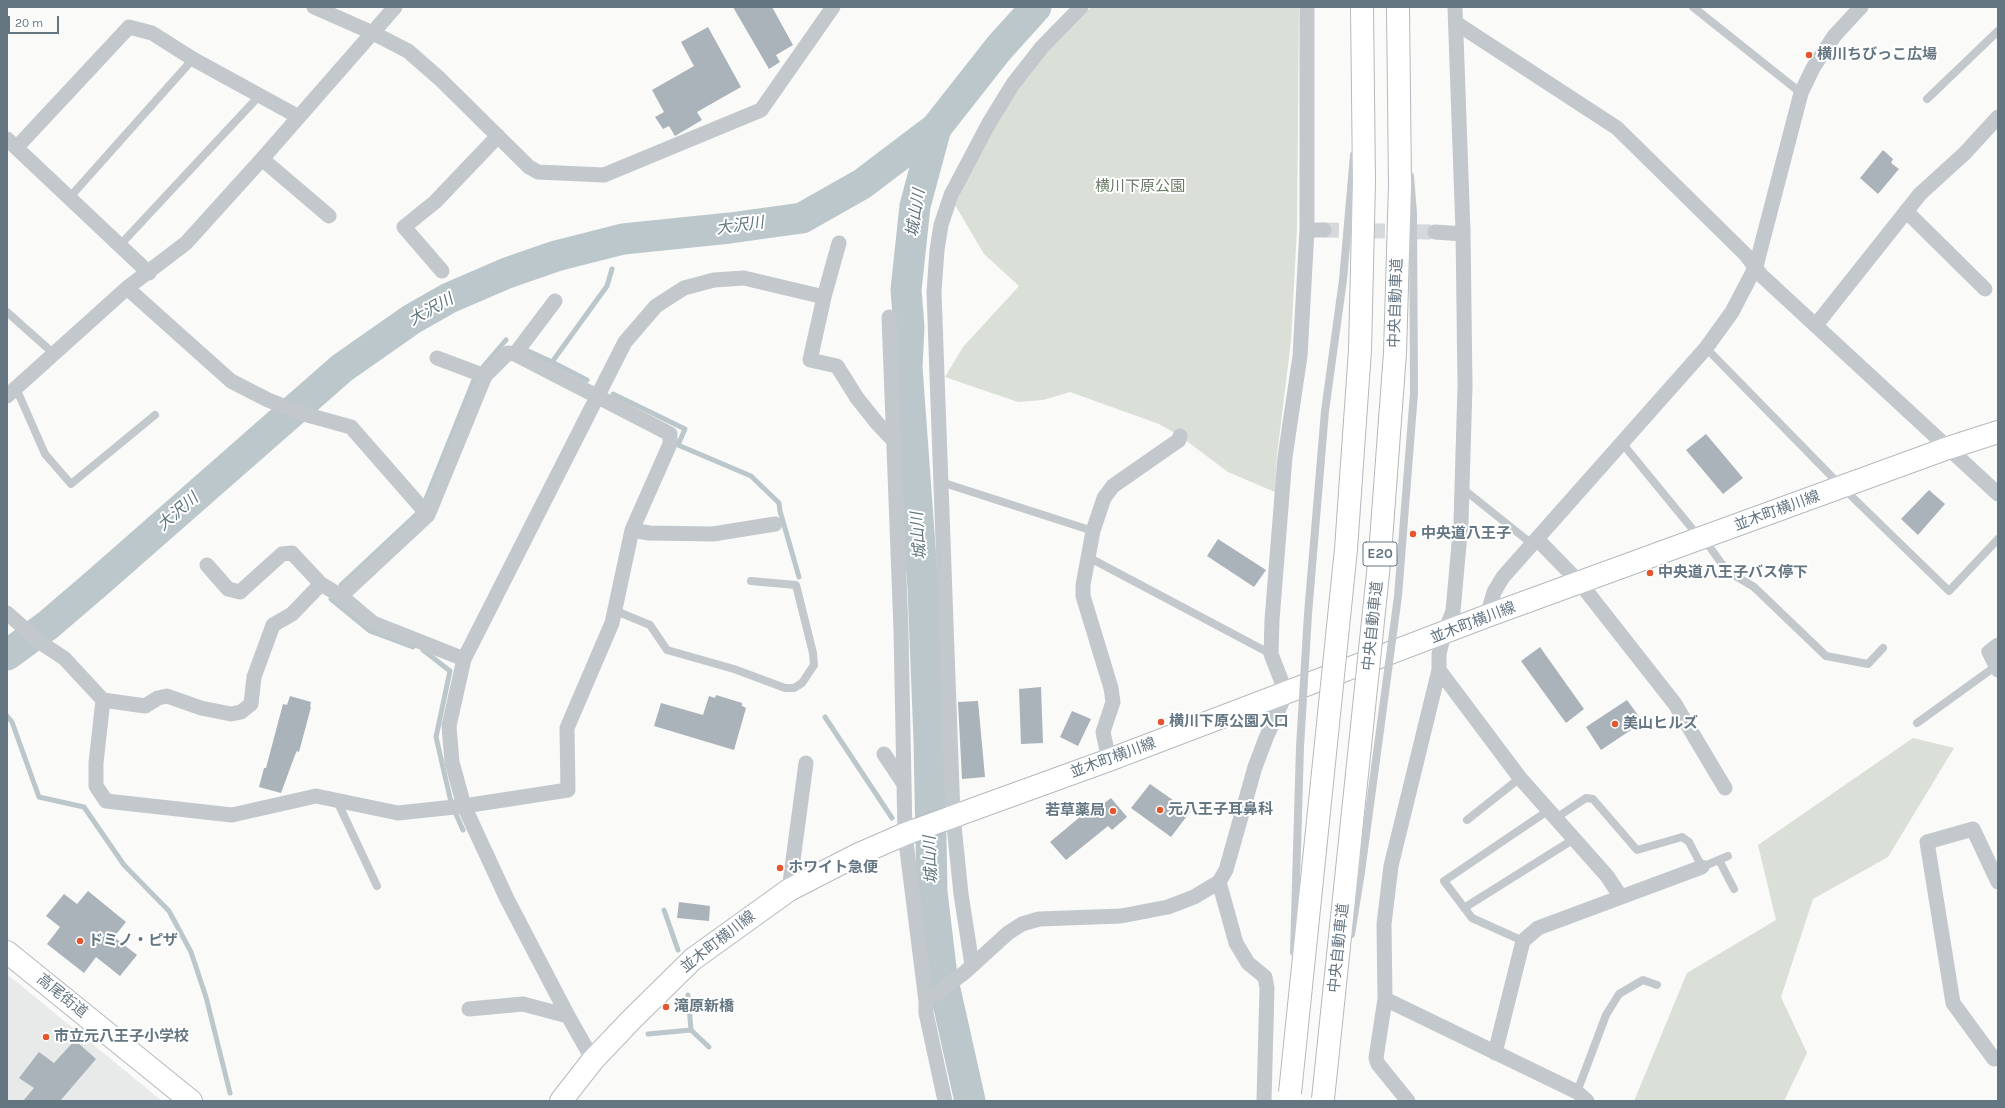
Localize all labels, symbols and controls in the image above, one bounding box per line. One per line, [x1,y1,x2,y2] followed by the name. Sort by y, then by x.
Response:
[10,8,61,34] scale bar
[15,16,43,30] text: 20 m
[1817,46,1937,64] place label: 横川ちびっこ広場
[1804,50,1814,60] marker: 横川ちびっこ広場
[1095,178,1185,196] park label: 横川下原公園
[903,188,929,238] water label: 城山川
[715,213,765,239] water label: 大沢川
[1385,258,1407,348] street label: 中央自動車道
[405,290,457,330] water label: 大沢川
[1732,487,1822,535] street label: 並木町横川線
[154,489,202,535] water label: 大沢川
[908,511,930,561] water label: 城山川
[1421,525,1511,543] place label: 中央道八王子
[1408,529,1418,539] marker: 中央道八王子
[1363,542,1397,566] road number: E20
[1658,564,1808,582] place label: 中央道八王子バス停下
[1645,568,1655,578] marker: 中央道八王子バス停下
[1359,580,1387,672] street label: 中央自動車道
[1428,598,1518,648] street label: 並木町横川線
[1169,713,1289,731] place label: 横川下原公園入口
[1623,715,1698,733] place label: 美山ヒルズ
[1156,717,1166,727] marker: 横川下原公園入口
[1610,719,1620,729] marker: 美山ヒルズ
[1068,734,1158,782] street label: 並木町横川線
[1168,801,1273,819] place label: 元八王子耳鼻科
[1045,802,1105,820] place label: 若草薬局
[1155,805,1165,815] marker: 元八王子耳鼻科
[1108,806,1118,816] marker: 若草薬局
[921,836,941,884] water label: 城山川
[788,859,878,877] place label: ホワイト急便
[775,863,785,873] marker: ホワイト急便
[1325,902,1353,994] street label: 中央自動車道
[677,907,759,977] street label: 並木町横川線
[88,932,178,950] place label: ドミノ・ピザ
[75,936,85,946] marker: ドミノ・ピザ
[33,970,91,1022] street label: 高尾街道
[674,998,734,1016] place label: 滝原新橋
[661,1002,671,1012] marker: 滝原新橋
[54,1028,189,1046] place label: 市立元八王子小学校
[41,1032,51,1042] marker: 市立元八王子小学校

